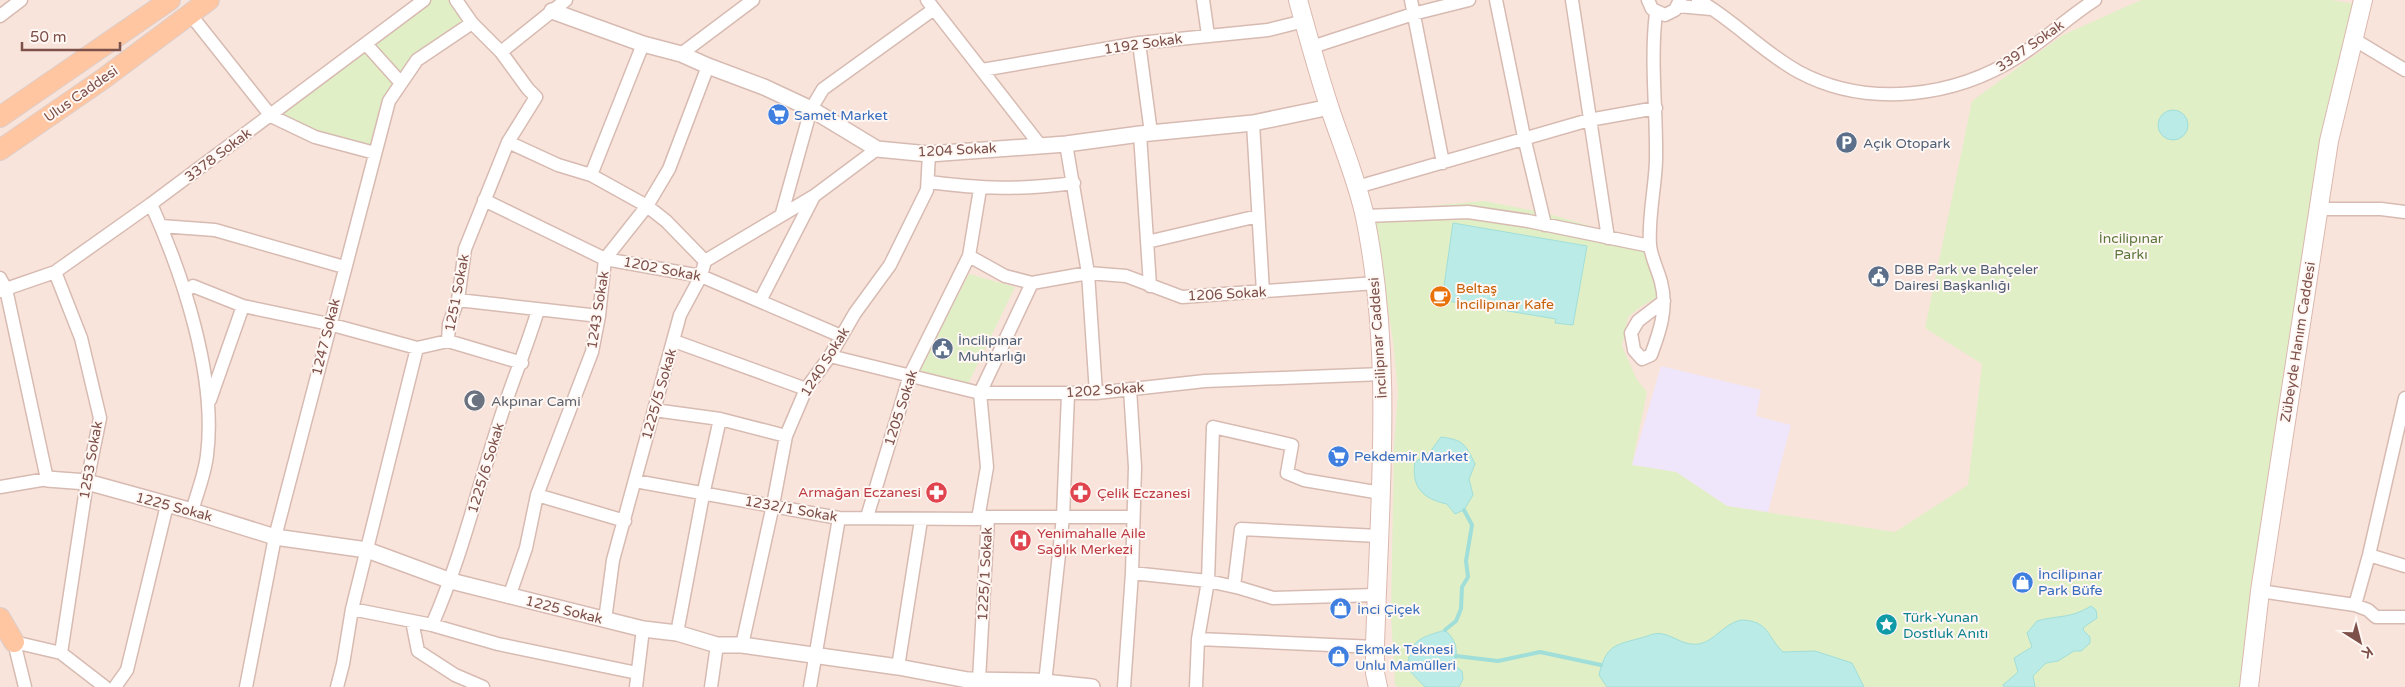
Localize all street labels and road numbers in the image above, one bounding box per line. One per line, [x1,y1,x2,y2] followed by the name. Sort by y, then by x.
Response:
[1993,16,2068,76] street label: 3397 Sokak
[1103,30,1184,58] street label: 1192 Sokak
[41,62,121,126] street label: Ulus Caddesi
[181,124,255,186] street label: 3378 Sokak
[917,139,997,161] street label: 1204 Sokak
[441,252,473,333] street label: 1251 Sokak
[622,253,703,285] street label: 1202 Sokak
[2277,261,2319,423] street label: Zübeyde Hanım Caddesi
[583,269,613,350] street label: 1243 Sokak
[1365,277,1391,399] street label: İncilipınar Caddesi
[1187,283,1267,305] street label: 1206 Sokak
[308,296,344,377] street label: 1247 Sokak
[797,324,853,400] street label: 1240 Sokak
[638,346,680,441] street label: 1225/5 Sokak
[881,367,921,448] street label: 1205 Sokak
[1065,379,1145,401] street label: 1202 Sokak
[76,419,106,500] street label: 1253 Sokak
[464,420,508,515] street label: 1225/6 Sokak
[134,489,215,526] street label: 1225 Sokak
[743,492,839,526] street label: 1232/1 Sokak
[974,526,996,621] street label: 1225/1 Sokak
[524,592,605,628] street label: 1225 Sokak

